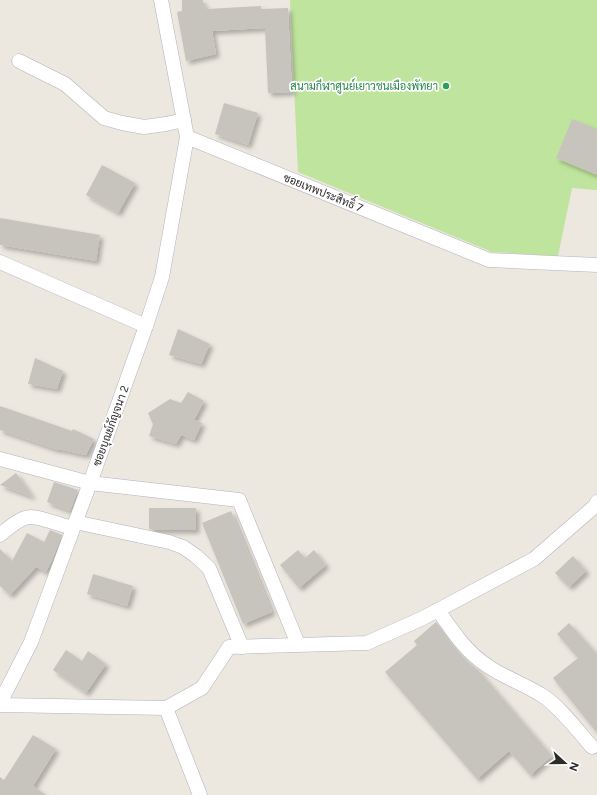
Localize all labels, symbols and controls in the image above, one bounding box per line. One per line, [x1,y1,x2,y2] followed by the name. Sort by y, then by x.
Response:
[290,78,438,94] place label: สนามกีฬาศูนย์เยาวชนเมืองพัทยา
[441,81,451,91] marker: สนามกีฬาศูนย์เยาวชนเมืองพัทยา
[281,166,367,215] street label: ซอยเทพประสิทธิ์ 7
[89,383,133,469] street label: ซอยบุณย์กัญจนา 2
[545,743,585,783] north arrow
[566,760,581,773] text: N

